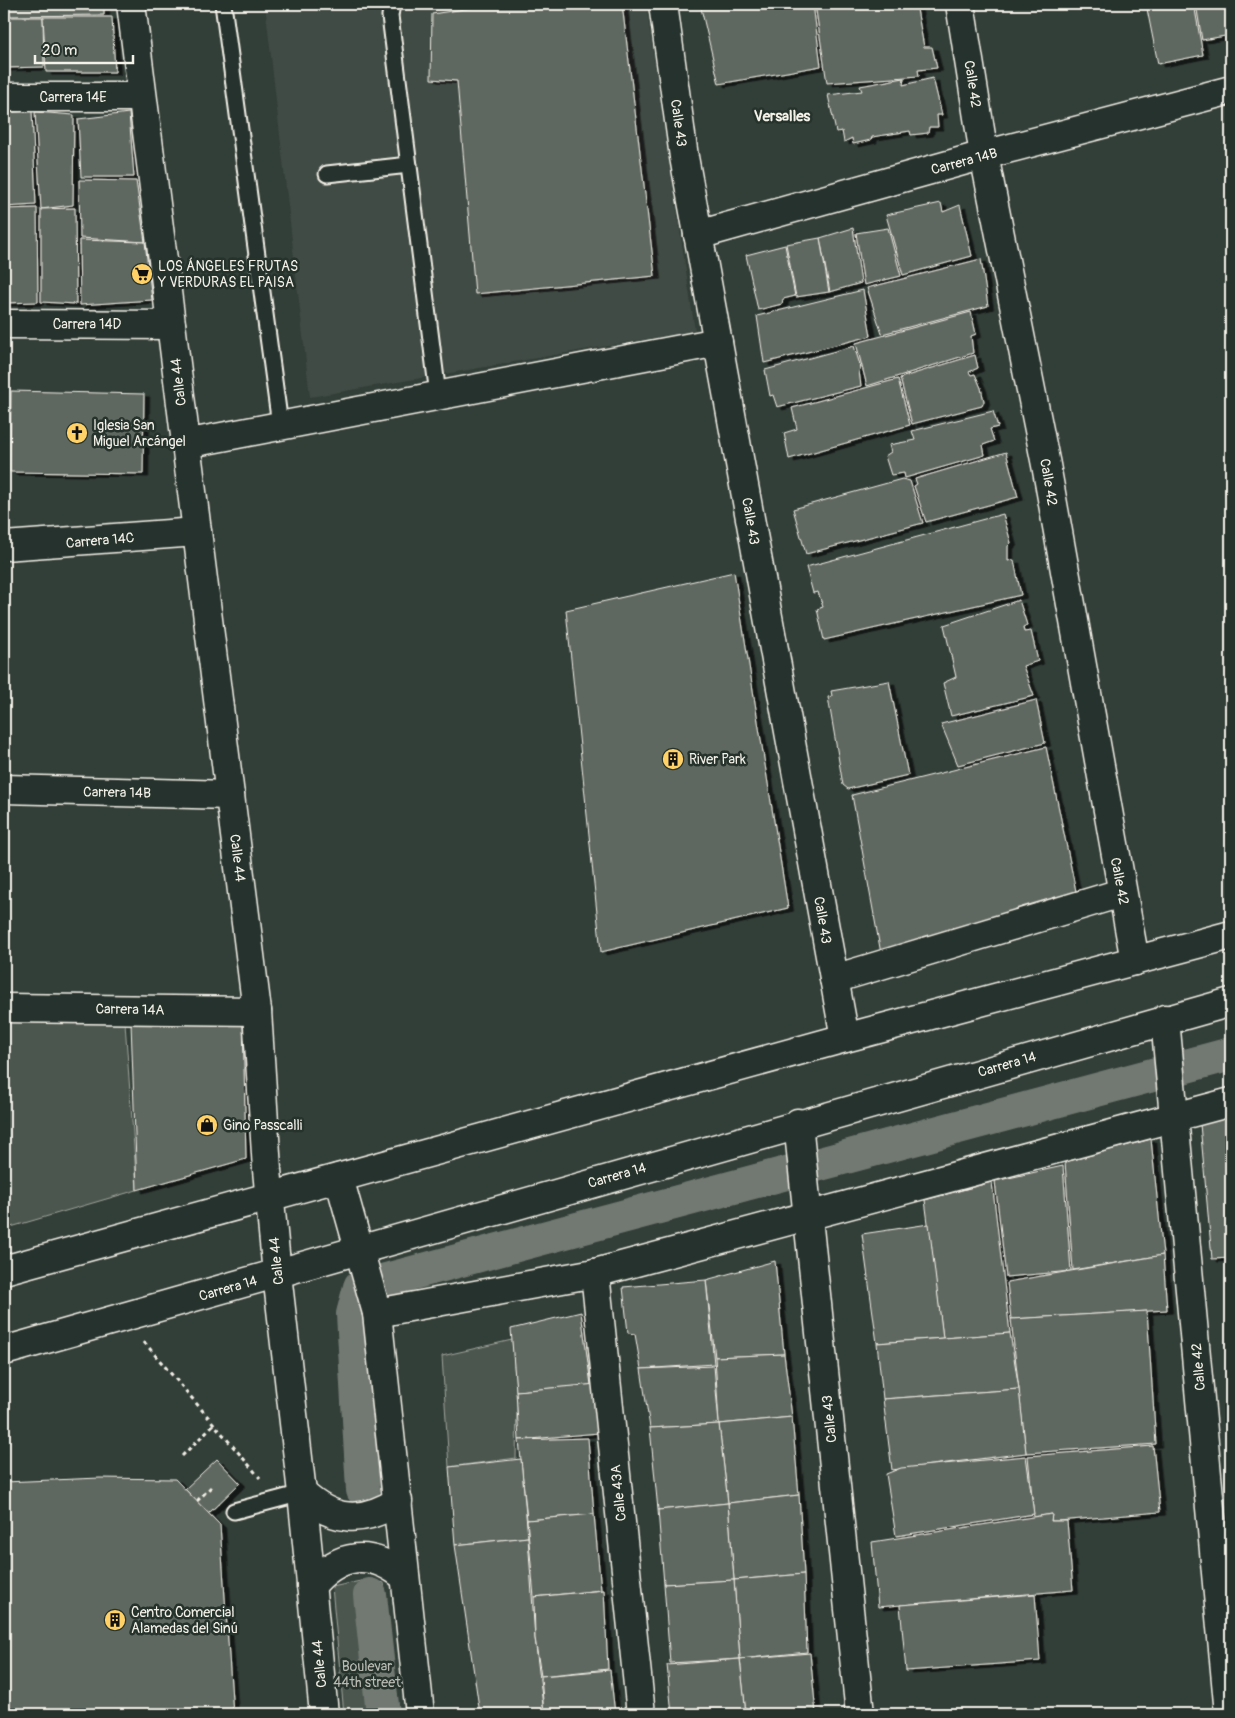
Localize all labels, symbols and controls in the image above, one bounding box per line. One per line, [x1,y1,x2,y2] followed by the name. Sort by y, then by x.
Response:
[35,32,132,64] scale bar
[42,41,77,60] text: 20 m
[960,59,985,109] street label: Calle 42
[39,89,107,106] street label: Carrera 14E
[667,98,690,148] street label: Calle 43
[754,107,811,126] district label: Versalles
[929,144,999,178] street label: Carrera 14B
[157,257,298,291] place label: LOS ÁNGELES FRUTAS Y VERDURAS EL PAISA
[130,262,154,286] supermarket icon: LOS ÁNGELES FRUTAS Y VERDURAS EL PAISA
[53,316,122,333] street label: Carrera 14D
[167,357,190,407] street label: Calle 44
[93,417,186,450] place label: Iglesia San Miguel Arcángel
[65,421,89,445] church icon: Iglesia San Miguel Arcángel
[1036,457,1061,507] street label: Calle 42
[738,496,763,546] street label: Calle 43
[65,529,135,552] street label: Carrera 14C
[661,747,685,771] building icon: River Park
[689,751,746,768] place label: River Park
[83,783,151,802] street label: Carrera 14B
[226,833,249,883] street label: Calle 44
[1107,856,1132,906] street label: Calle 42
[810,895,835,945] street label: Calle 43
[95,1000,165,1019] street label: Carrera 14A
[976,1048,1038,1081] street label: Carrera 14
[195,1113,219,1137] shop icon: Gino Passcalli
[223,1117,303,1134] place label: Gino Passcalli
[586,1159,648,1192] street label: Carrera 14
[266,1236,287,1286] street label: Calle 44
[197,1272,259,1305] street label: Carrera 14
[1188,1342,1209,1391] street label: Calle 42
[819,1394,840,1444] street label: Calle 43
[607,1464,630,1522] street label: Calle 43A
[131,1604,238,1637] place label: Centro Comercial Alamedas del Sinú
[103,1608,127,1632] building icon: Centro Comercial Alamedas del Sinú
[309,1639,330,1689] street label: Calle 44
[333,1658,401,1691] park label: Boulevar 44th street

